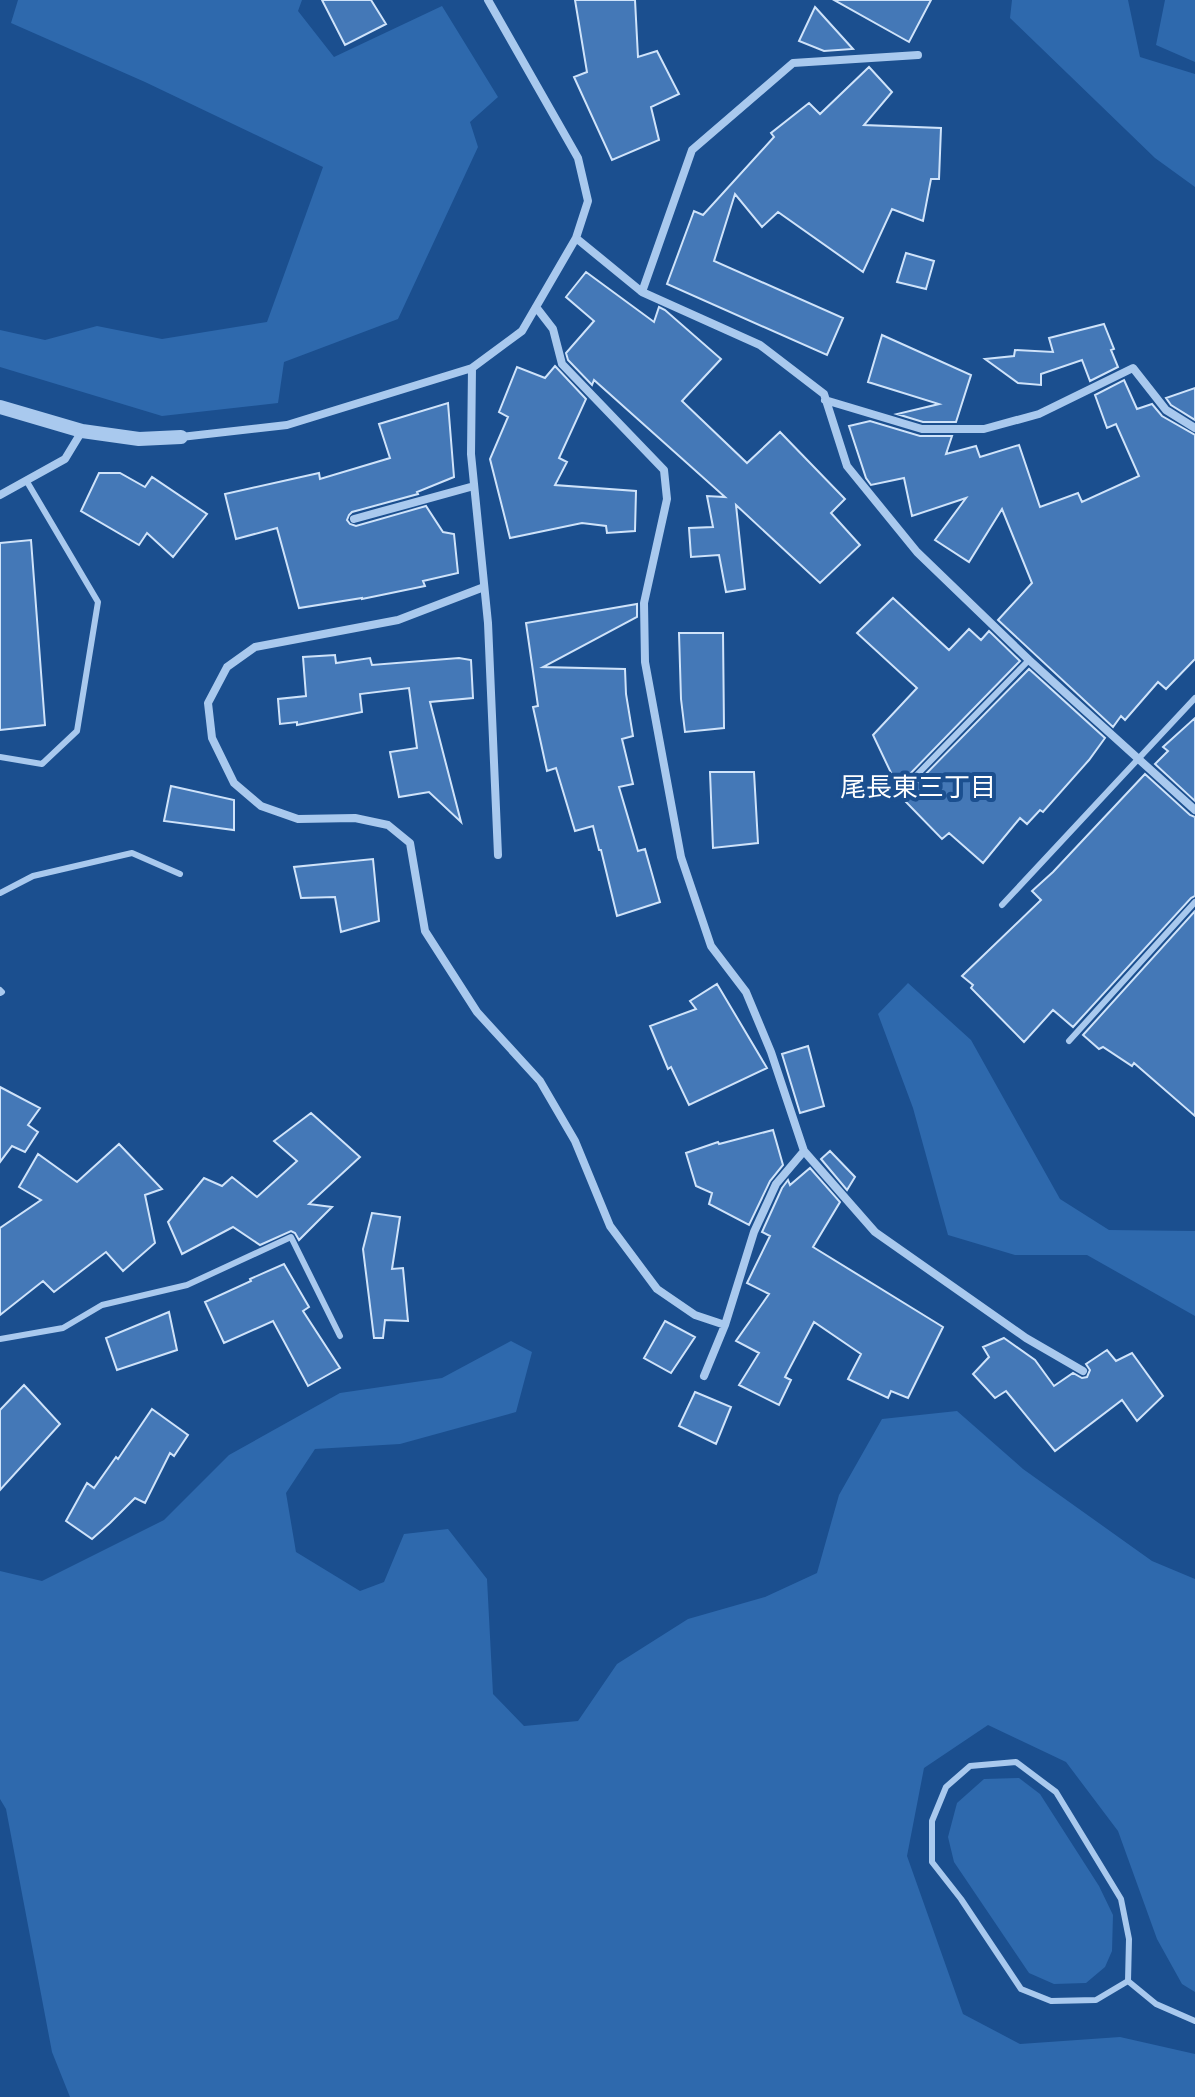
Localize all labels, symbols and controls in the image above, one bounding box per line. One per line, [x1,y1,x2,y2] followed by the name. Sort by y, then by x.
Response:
[840,768,996,804] district label: 尾長東三丁目

